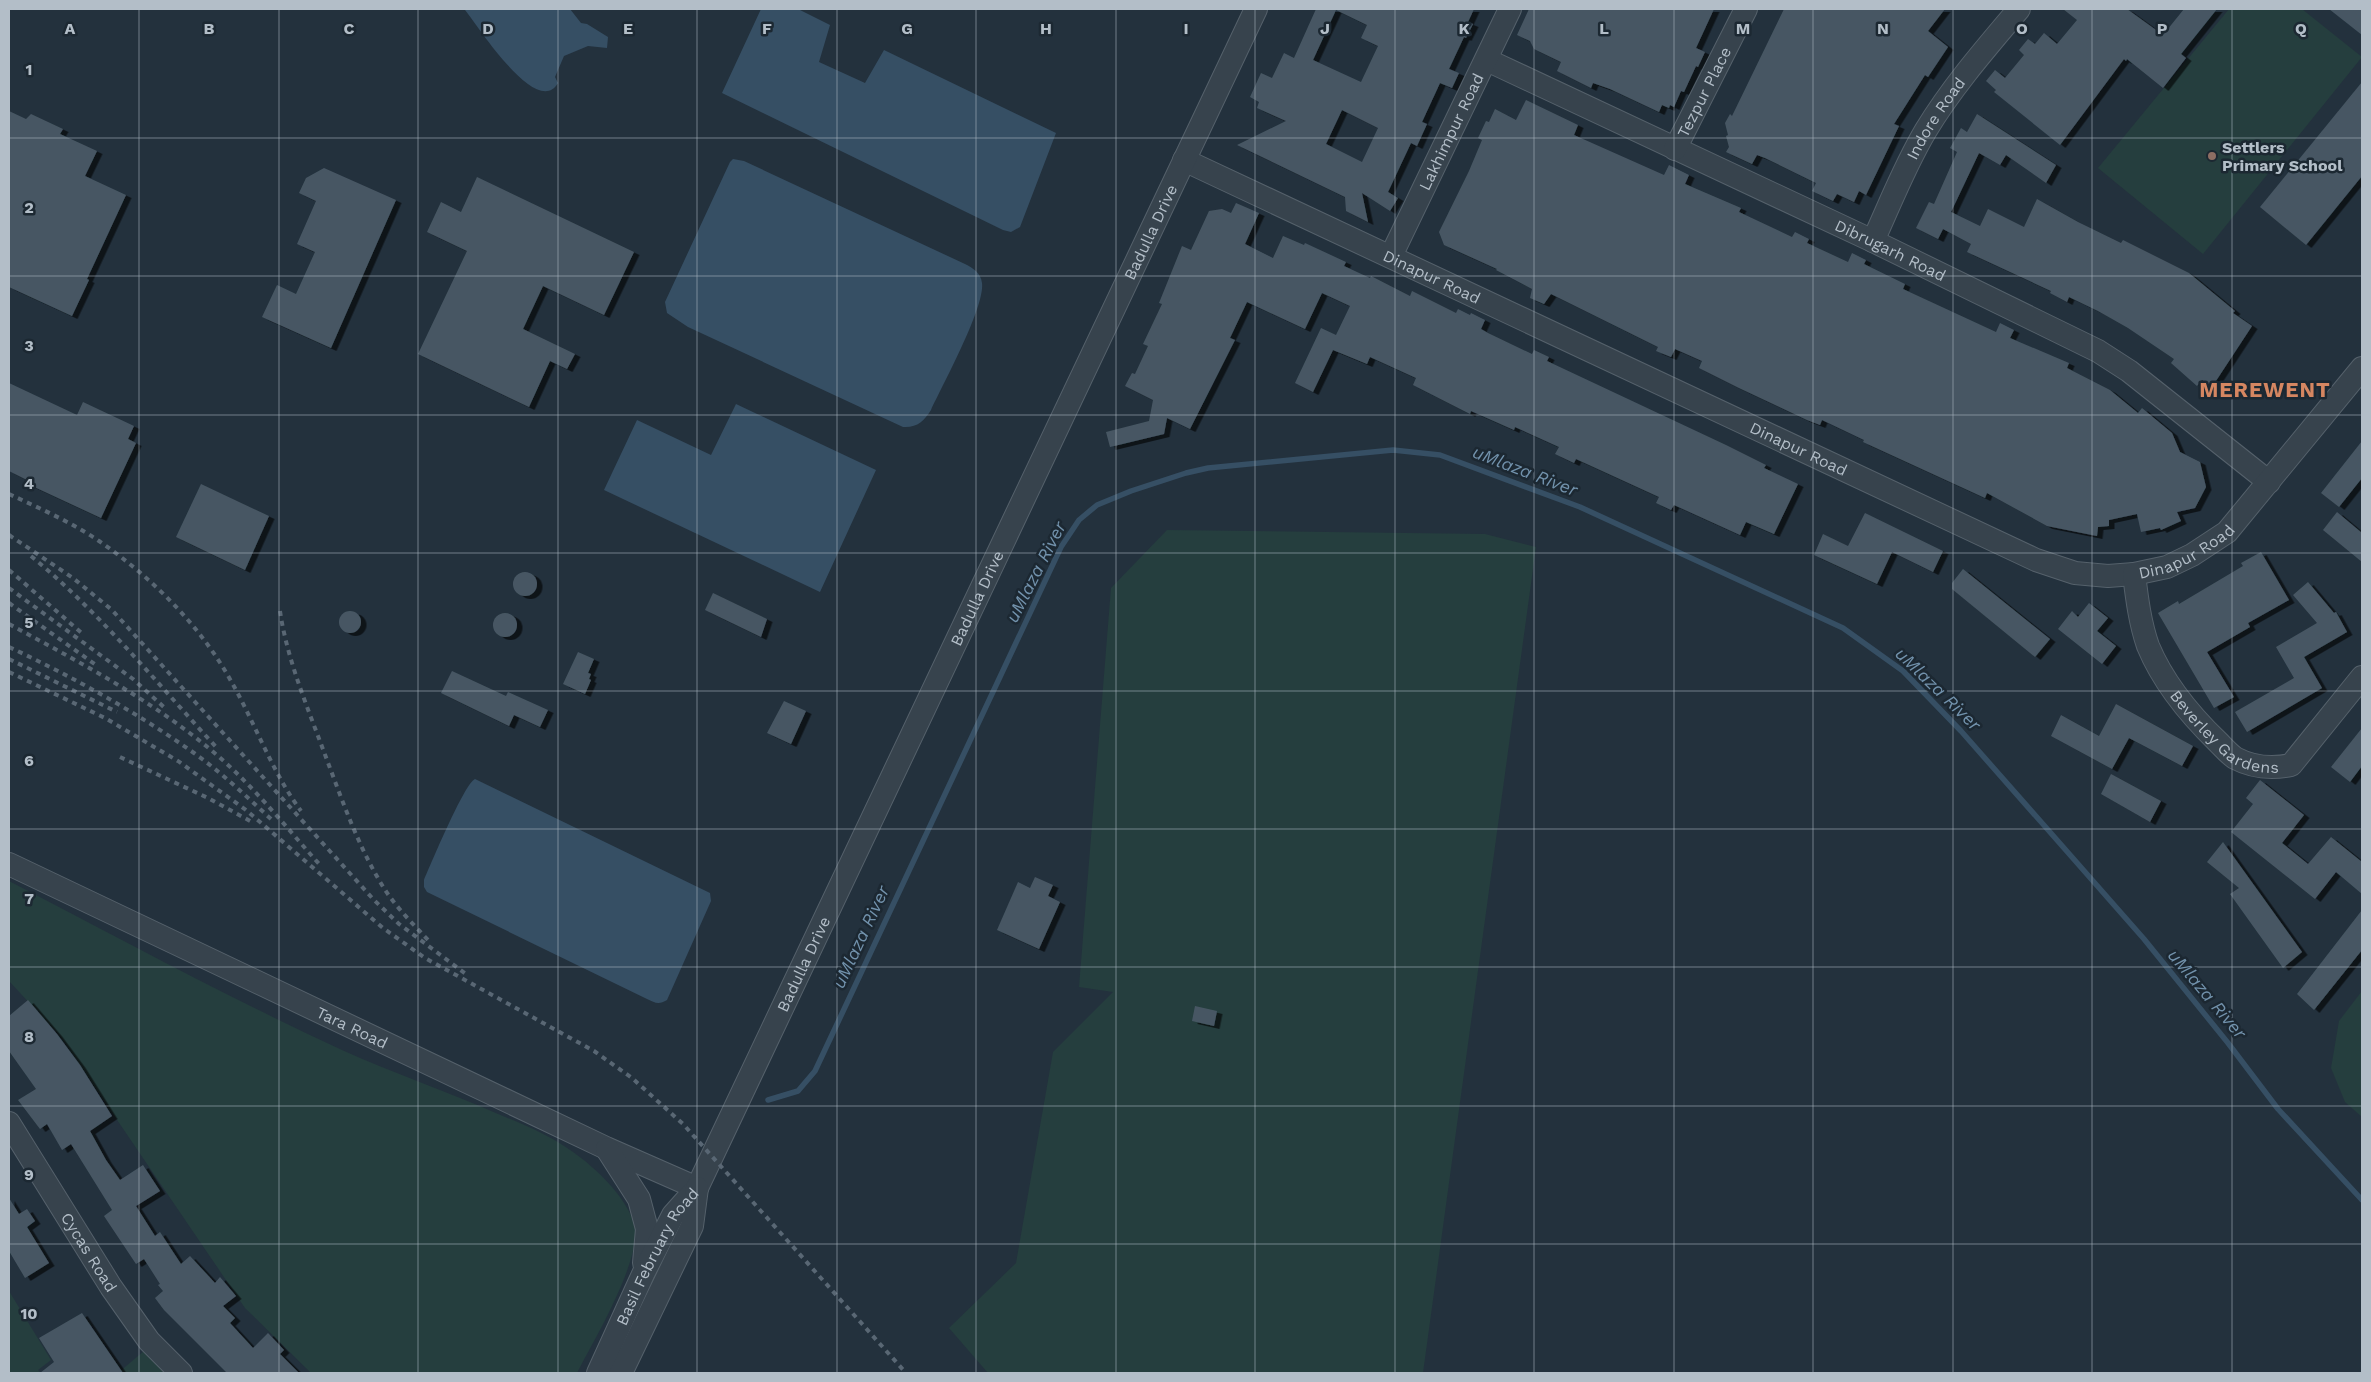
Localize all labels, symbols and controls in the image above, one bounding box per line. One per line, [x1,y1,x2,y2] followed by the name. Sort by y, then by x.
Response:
[65,19,76,38] text: A
[204,19,215,38] text: B
[344,19,355,38] text: C
[482,19,494,38] text: D
[623,19,633,38] text: E
[762,19,772,38] text: F
[901,19,913,38] text: G
[1040,19,1052,38] text: H
[1183,19,1189,38] text: I
[1320,19,1330,38] text: J
[1458,19,1470,38] text: K
[1599,19,1609,38] text: L
[1736,19,1750,38] text: M
[1877,19,1889,38] text: N
[2016,19,2028,38] text: O
[2157,19,2168,38] text: P
[2295,19,2307,38] text: Q
[1673,44,1735,141] street label: Tezpur Place
[26,60,32,79] text: 1
[1415,70,1488,194] street label: Lakhimpur Road
[1903,74,1969,163] street label: Indore Road
[2222,138,2343,175] place label: Settlers Primary School
[2206,150,2218,162] marker: Settlers Primary School
[1120,182,1181,283] street label: Badulla Drive
[24,198,34,217] text: 2
[1832,216,1949,285] street label: Dibrugarh Road
[1380,246,1484,308] street label: Dinapur Road
[24,336,34,355] text: 3
[2199,377,2331,402] district label: MEREWENT
[1747,418,1850,480] street label: Dinapur Road
[1470,441,1582,501] water label: uMlaza River
[24,474,34,493] text: 4
[1001,517,1070,626] water label: uMlaza River
[2137,521,2239,583] street label: Dinapur Road
[946,548,1008,649] street label: Badulla Drive
[24,613,34,632] text: 5
[1891,643,1986,735] water label: uMlaza River
[2166,687,2279,777] street label: Beverley Gardens
[24,751,34,770] text: 6
[828,881,894,991] water label: uMlaza River
[24,889,34,908] text: 7
[773,913,834,1015] street label: Badulla Drive
[2164,945,2252,1044] water label: uMlaza River
[313,1003,391,1053] street label: Tara Road
[24,1027,34,1046] text: 8
[24,1165,34,1184] text: 9
[612,1184,703,1328] street label: Basil February Road
[57,1209,121,1296] street label: Cycas Road
[20,1304,38,1323] text: 10

